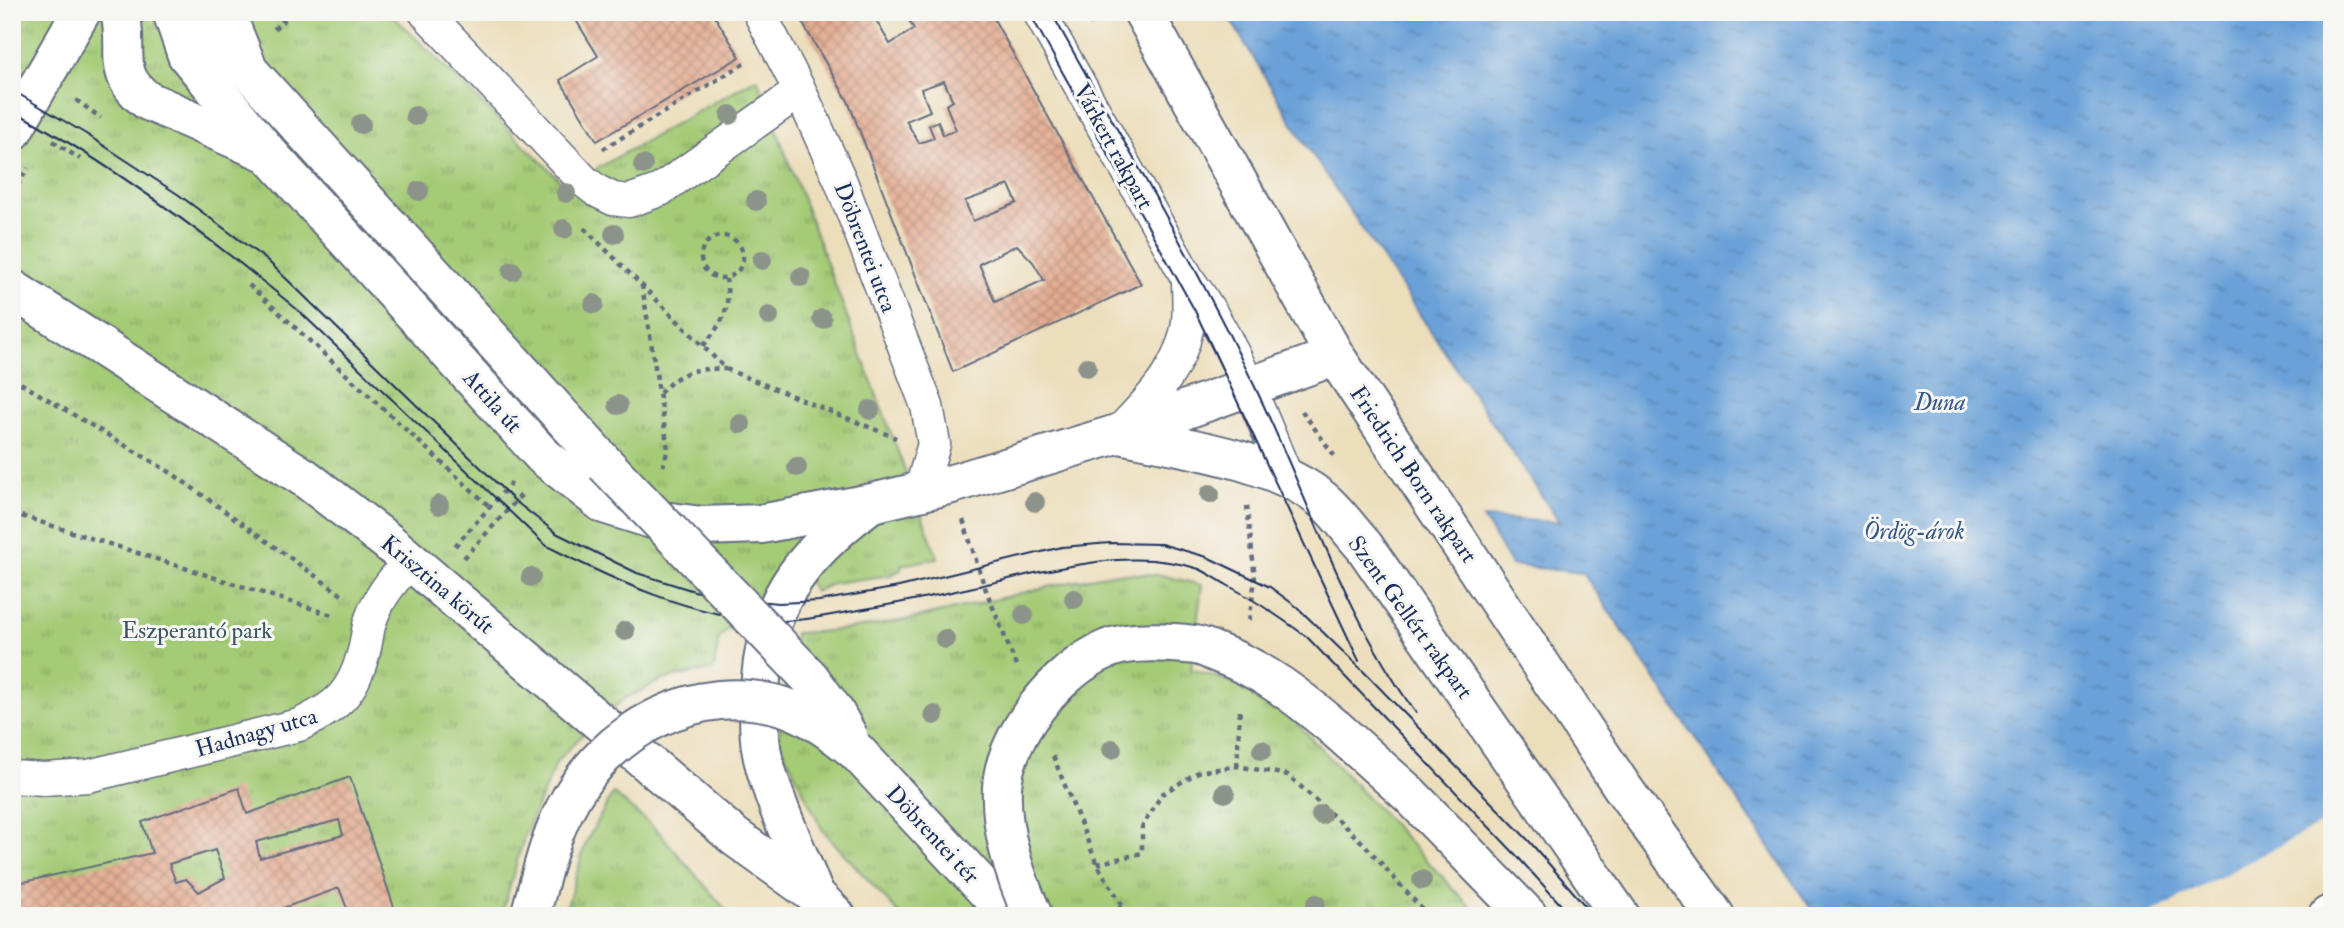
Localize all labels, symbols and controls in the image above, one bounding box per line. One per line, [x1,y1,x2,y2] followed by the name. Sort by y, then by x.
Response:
[1066,78,1160,215] street label: Várkert rakpart
[827,178,904,317] street label: Döbrentei utca
[456,363,529,439] street label: Attila út
[1343,380,1484,569] street label: Friedrich Born rakpart
[1913,387,1966,418] water label: Duna
[1863,516,1965,547] water label: Ördög-árok
[375,529,500,640] street label: Krisztina körút
[1341,530,1480,705] street label: Szent Gellért rakpart
[122,616,272,646] park label: Eszperantó park
[192,701,321,764] street label: Hadnagy utca
[880,779,986,890] street label: Döbrentei tér

